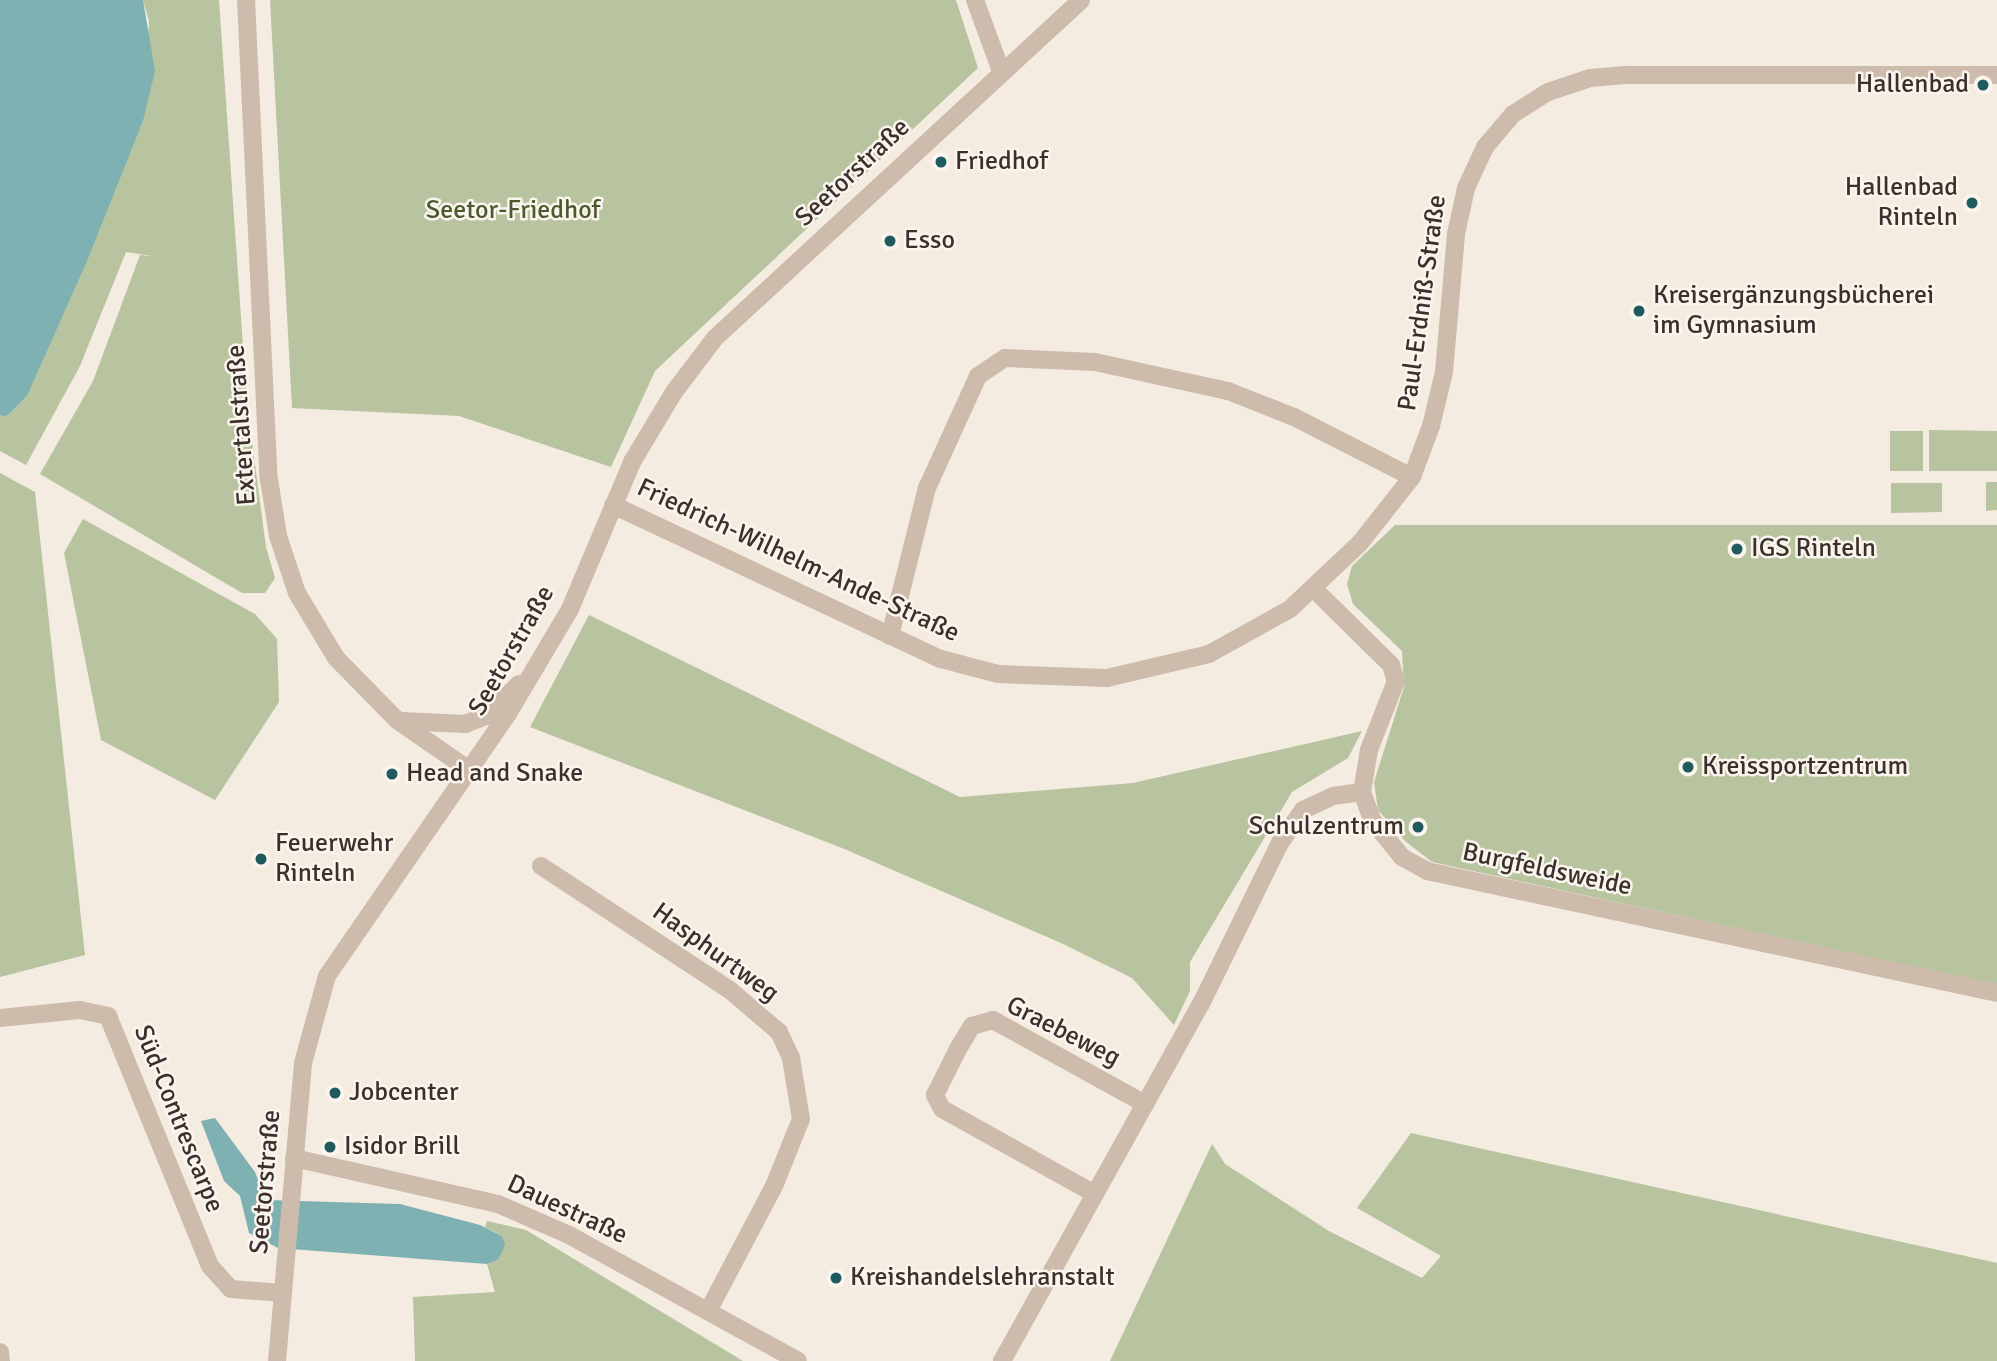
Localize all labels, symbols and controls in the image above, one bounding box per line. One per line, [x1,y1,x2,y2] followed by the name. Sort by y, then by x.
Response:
[1856,69,1969,101] place label: Hallenbad
[1975,77,1991,93] marker: Hallenbad
[789,112,917,234] street label: Seetorstraße
[955,146,1048,178] place label: Friedhof
[933,154,949,170] marker: Friedhof
[1845,172,1958,234] place label: Hallenbad Rinteln
[1392,193,1454,413] street label: Paul-Erdniß-Straße
[426,195,600,227] park label: Seetor-Friedhof
[1964,195,1980,211] marker: Hallenbad Rinteln
[904,225,955,257] place label: Esso
[882,233,898,249] marker: Esso
[1653,280,1934,342] place label: Kreisergänzungsbücherei im Gymnasium
[1631,303,1647,319] marker: Kreisergänzungsbücherei im Gymnasium
[221,344,263,506] street label: Extertalstraße
[632,472,964,650] street label: Friedrich-Wilhelm-Ande-Straße
[1751,533,1876,565] place label: IGS Rinteln
[1729,541,1745,557] marker: IGS Rinteln
[462,581,562,721] street label: Seetorstraße
[1702,751,1908,783] place label: Kreissportzentrum
[406,758,583,790] place label: Head and Snake
[1680,759,1696,775] marker: Kreissportzentrum
[384,766,400,782] marker: Head and Snake
[1249,811,1404,843] place label: Schulzentrum
[1410,819,1426,835] marker: Schulzentrum
[275,828,393,890] place label: Feuerwehr Rinteln
[1459,837,1635,903] street label: Burgfeldsweide
[253,851,269,867] marker: Feuerwehr Rinteln
[646,897,784,1009] street label: Hasphurtweg
[1001,990,1125,1074] street label: Graebeweg
[126,1021,230,1217] street label: Süd-Contrescarpe
[349,1077,459,1109] place label: Jobcenter
[327,1085,343,1101] marker: Jobcenter
[244,1109,288,1255] street label: Seetorstraße
[344,1131,460,1163] place label: Isidor Brill
[322,1139,338,1155] marker: Isidor Brill
[502,1169,632,1251] street label: Dauestraße
[850,1262,1115,1294] place label: Kreishandelslehranstalt
[828,1270,844,1286] marker: Kreishandelslehranstalt

